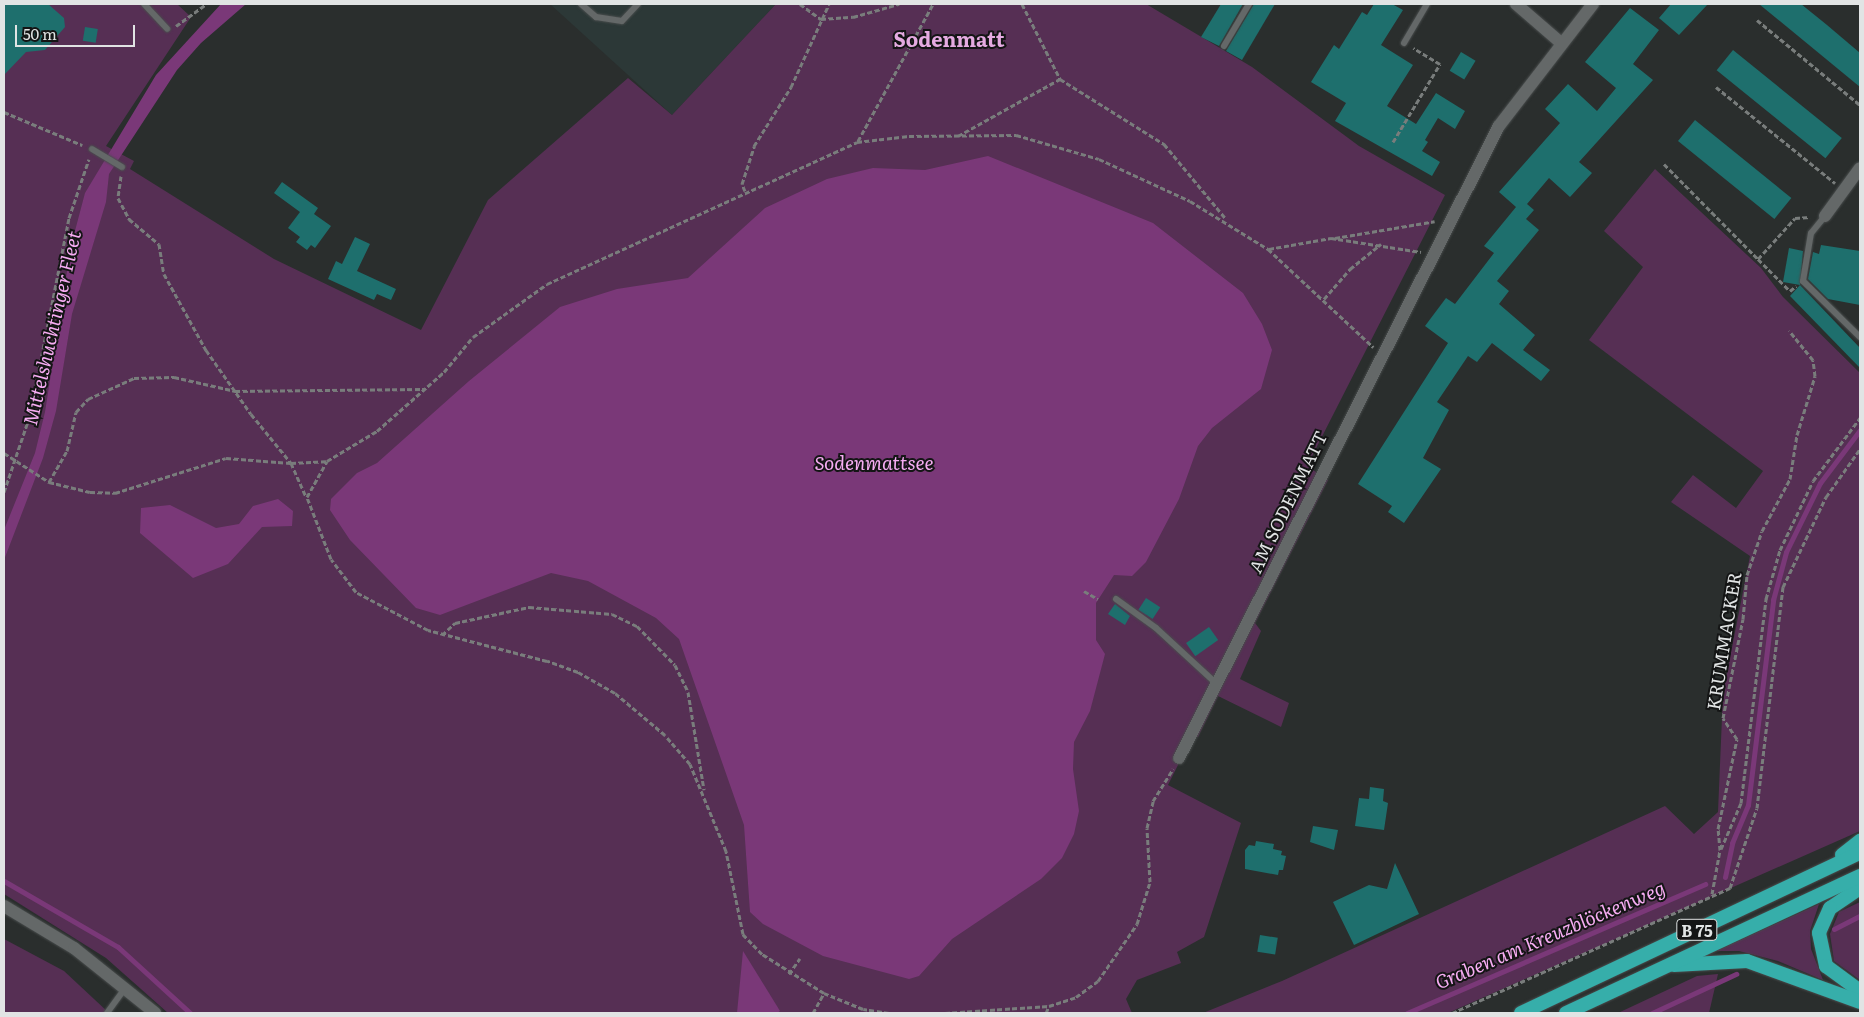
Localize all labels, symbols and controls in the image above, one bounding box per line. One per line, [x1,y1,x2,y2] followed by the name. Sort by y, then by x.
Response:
[18,15,138,47] scale bar
[23,22,57,45] text: 50 m
[893,26,1005,50] district label: Sodenmatt
[19,228,85,428] water label: Mittelshuchtinger Fleet
[1244,427,1332,577] street label: AM SODENMATT
[815,452,933,474] water label: Sodenmattsee
[1702,570,1746,712] street label: KRUMMACKER
[1432,876,1668,994] water label: Graben am Kreuzblöckenweg
[1676,916,1718,944] road number: B 75

